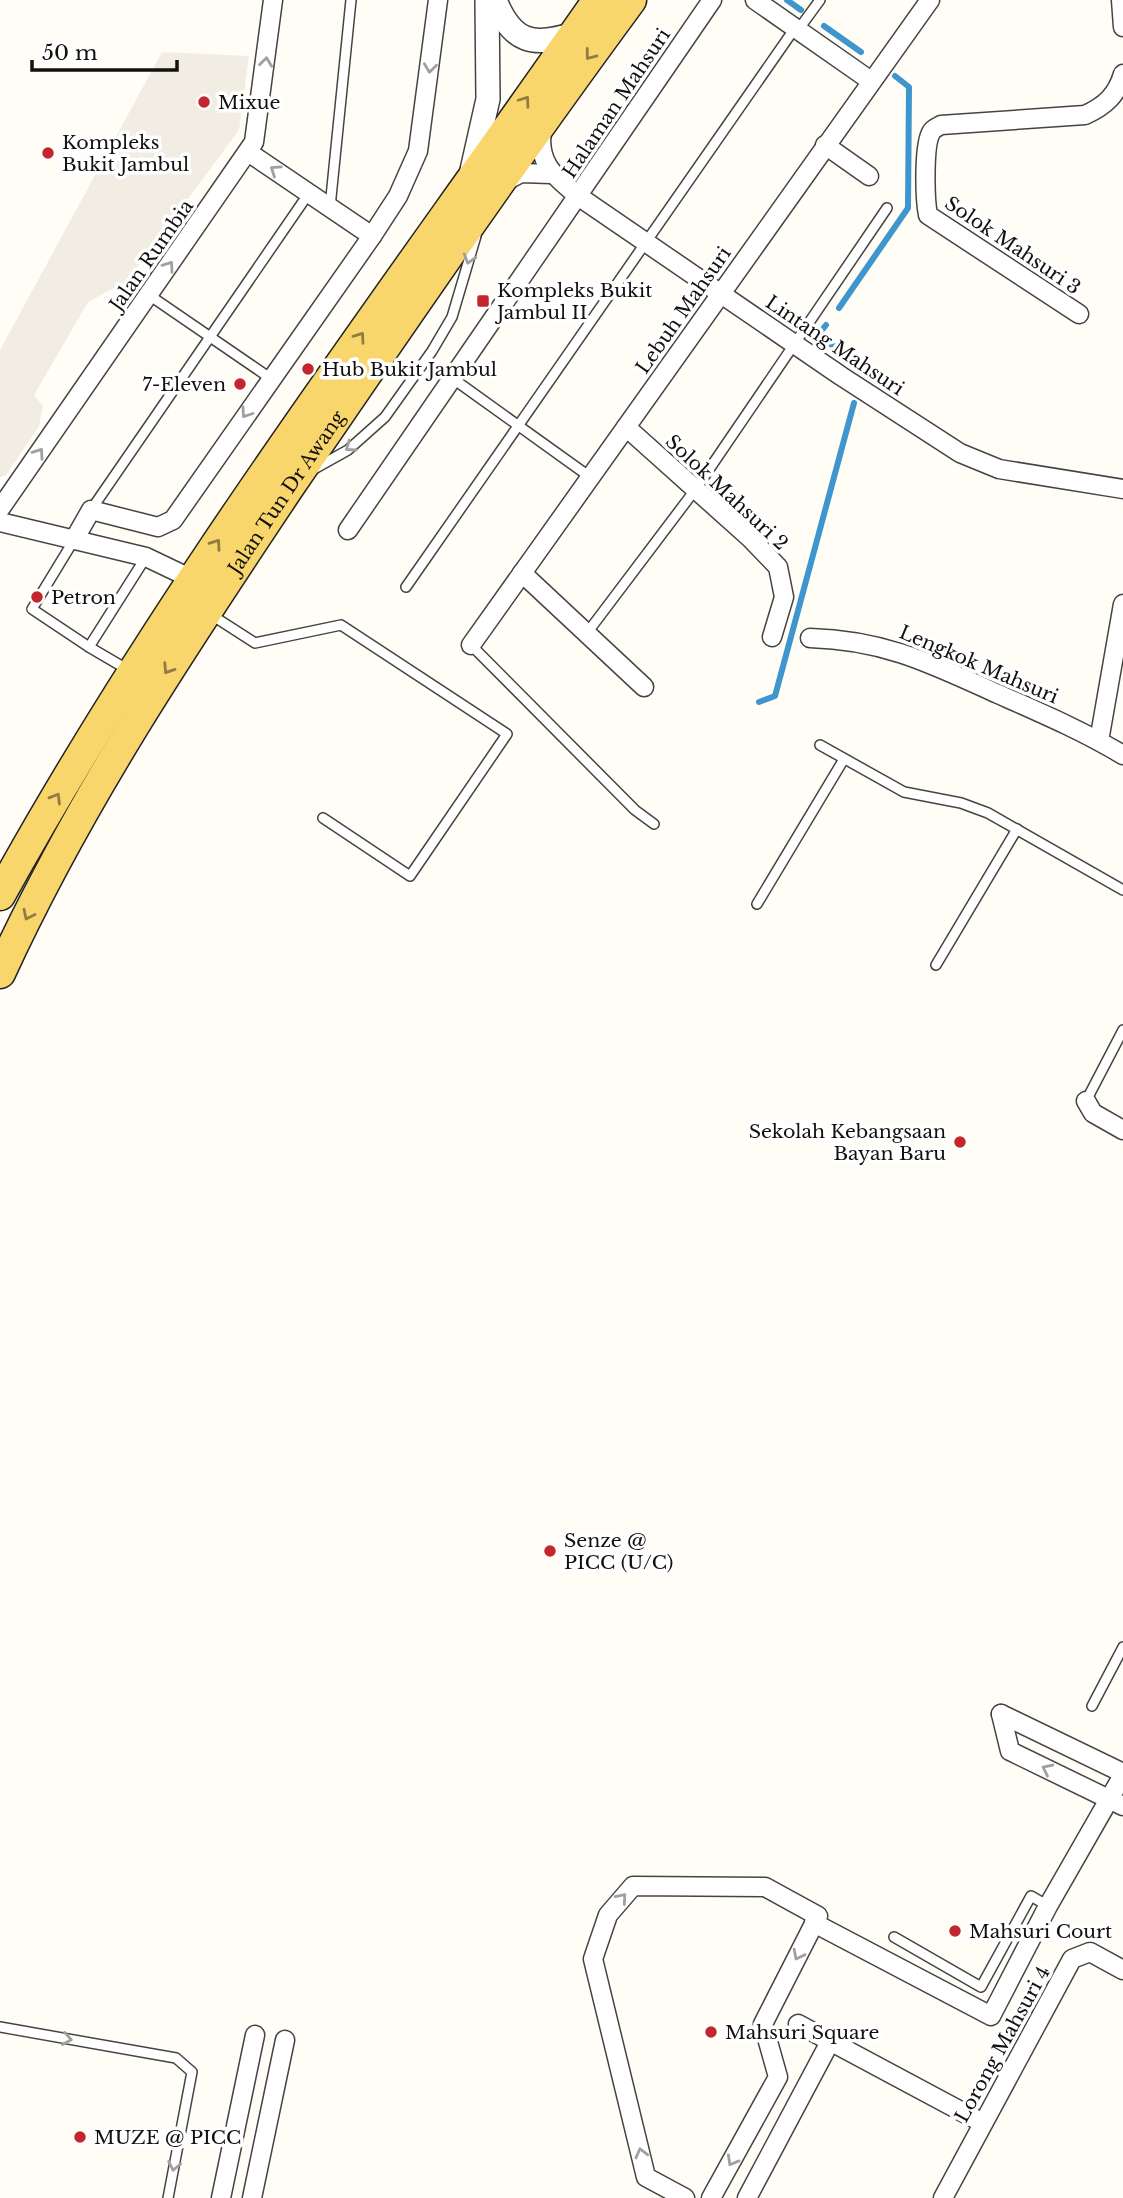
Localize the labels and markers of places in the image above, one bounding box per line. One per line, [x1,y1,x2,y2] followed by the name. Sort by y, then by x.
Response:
[218,91,280,114] place label: Mixue
[196,94,212,110] marker: Mixue
[62,131,189,176] place label: Kompleks Bukit Jambul
[40,145,56,161] marker: Kompleks Bukit Jambul
[494,279,653,324] place label: Kompleks Bukit Jambul II
[475,293,491,309] marker: Kompleks Bukit Jambul II
[322,358,497,381] place label: Hub Bukit Jambul
[300,361,316,377] marker: Hub Bukit Jambul
[142,373,226,396] place label: 7-Eleven
[232,376,248,392] marker: 7-Eleven
[51,586,116,609] place label: Petron
[29,589,45,605] marker: Petron
[749,1120,946,1165] place label: Sekolah Kebangsaan Bayan Baru
[952,1134,968,1150] marker: Sekolah Kebangsaan Bayan Baru
[564,1529,673,1574] place label: Senze @ PICC (U/C)
[542,1543,558,1559] marker: Senze @ PICC (U/C)
[969,1920,1113,1943] place label: Mahsuri Court
[947,1923,963,1939] marker: Mahsuri Court
[725,2021,879,2044] place label: Mahsuri Square
[703,2024,719,2040] marker: Mahsuri Square
[94,2126,241,2149] place label: MUZE @ PICC
[72,2129,88,2145] marker: MUZE @ PICC

